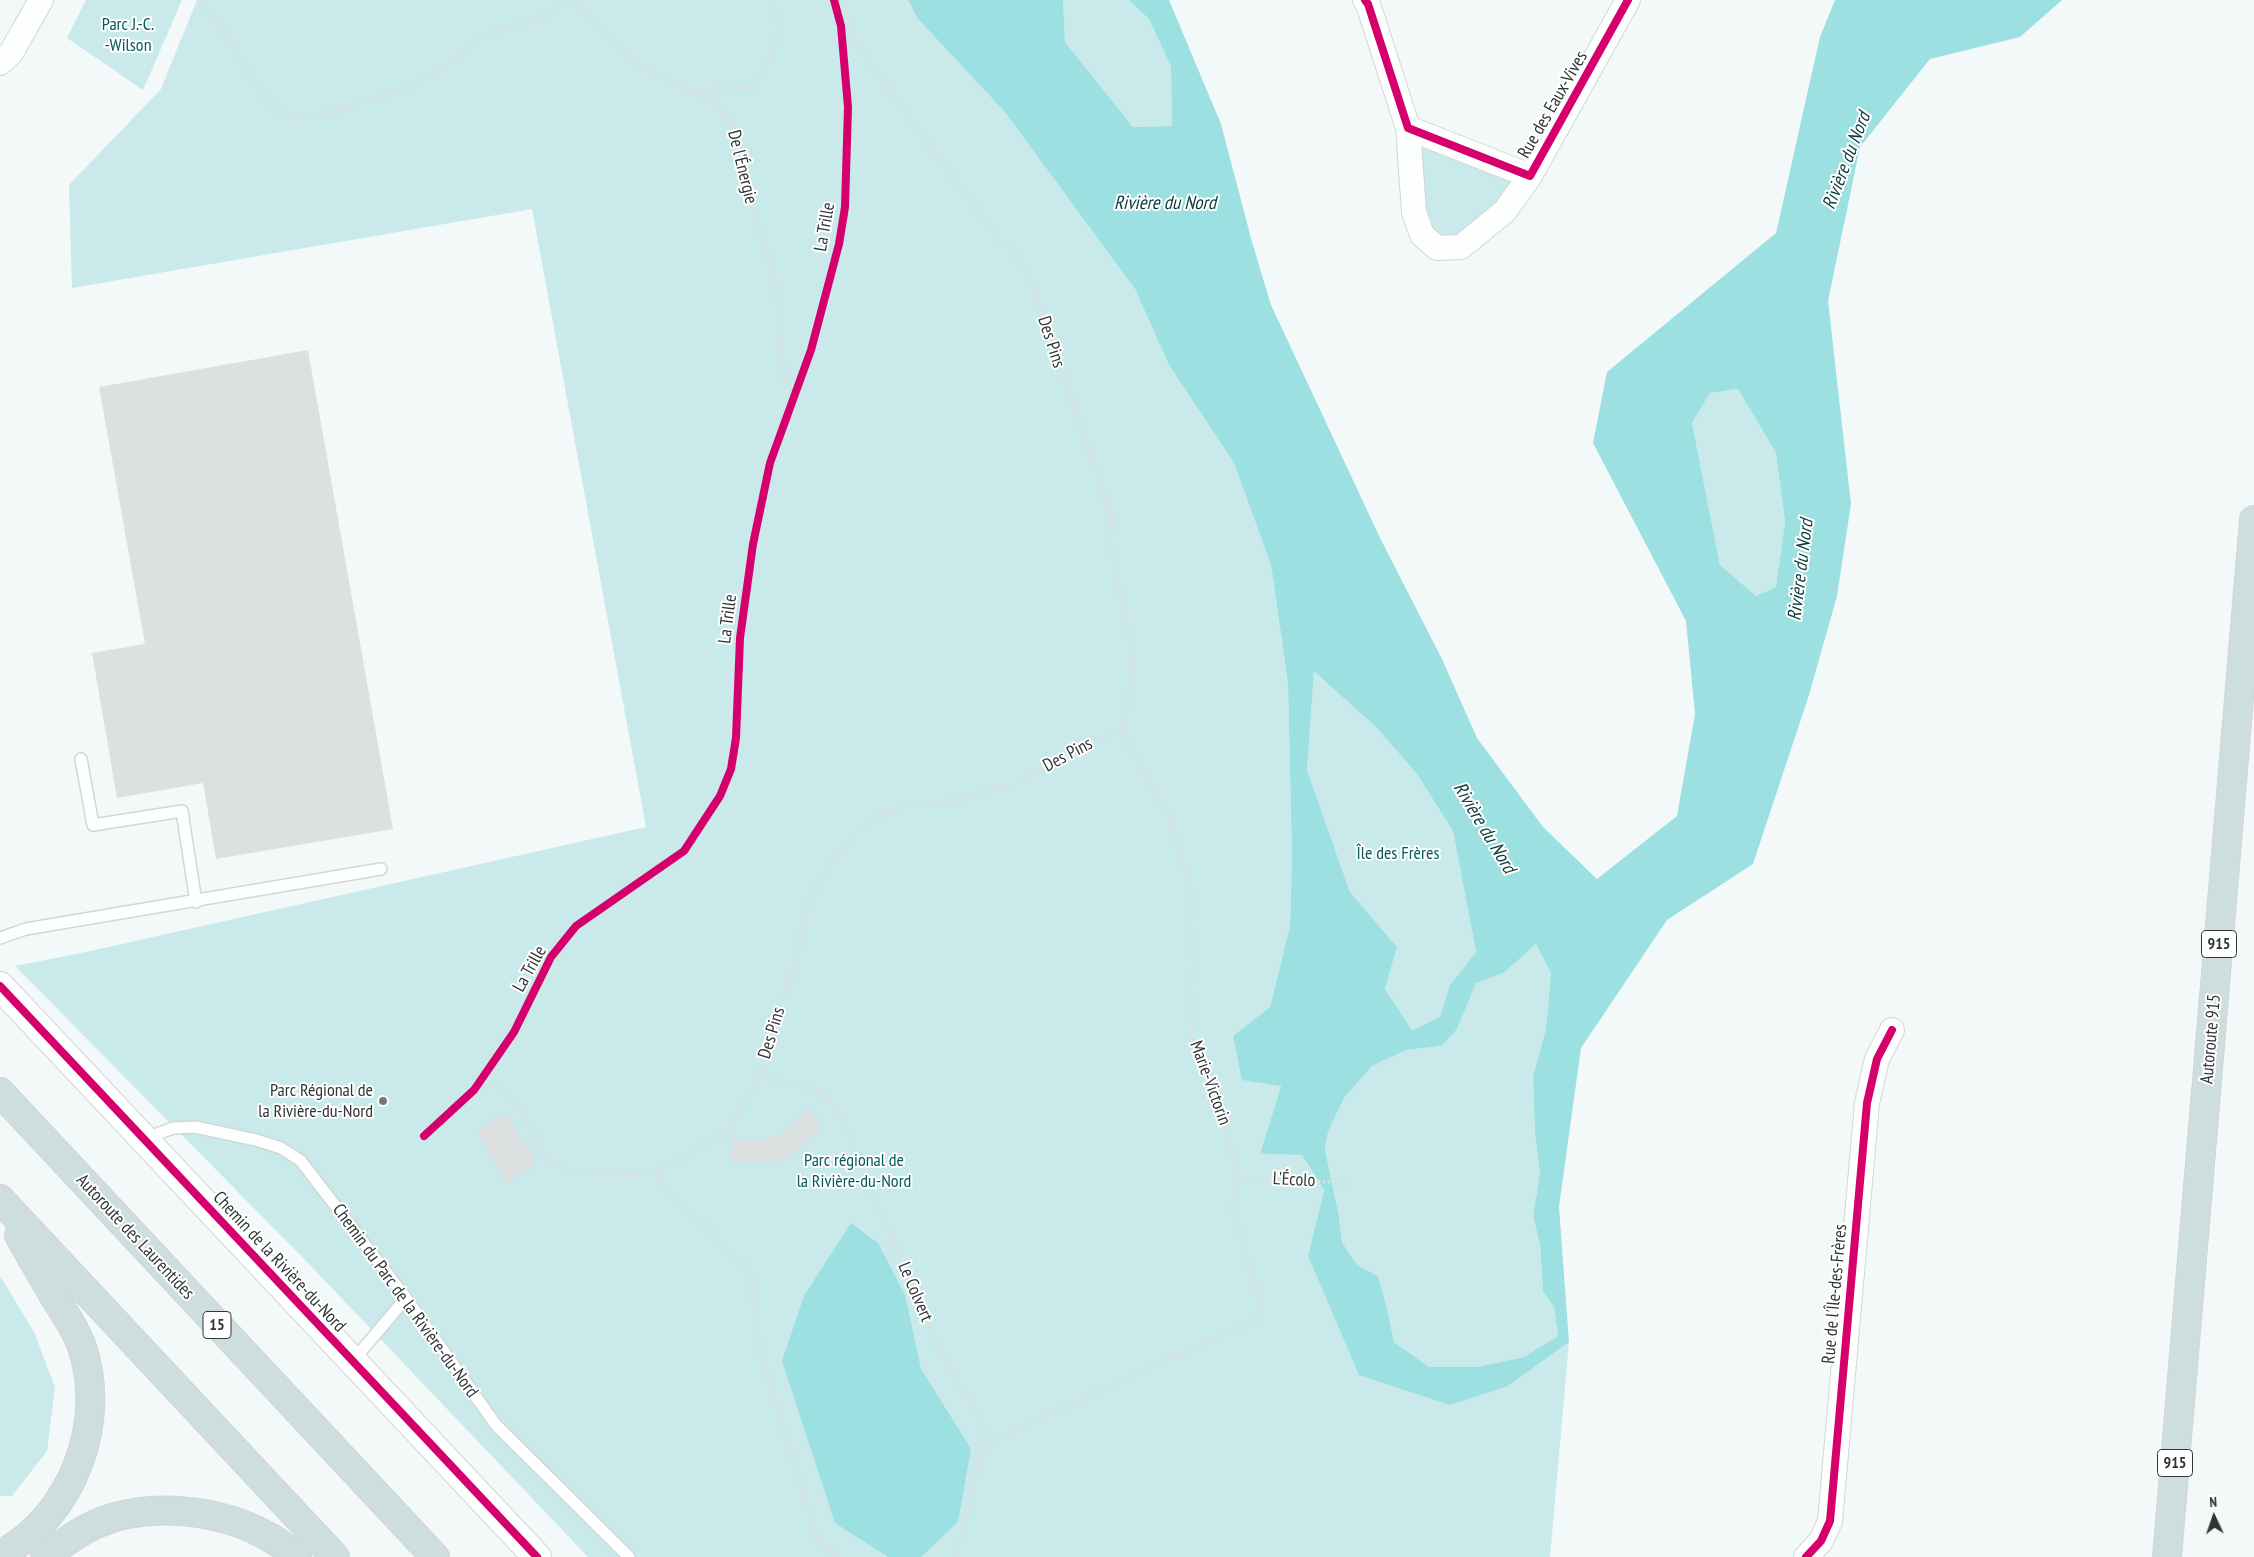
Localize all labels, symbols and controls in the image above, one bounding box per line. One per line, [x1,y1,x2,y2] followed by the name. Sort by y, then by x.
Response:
[102,14,154,56] park label: Parc J.-C. -Wilson
[1514,48,1592,162] street label: Rue des Eaux-Vives
[1818,109,1876,213] water label: Rivière du Nord
[722,128,762,206] street label: De l'Énergie
[1114,193,1216,215] water label: Rivière du Nord
[810,201,840,253] street label: La Trille
[1033,314,1069,370] street label: Des Pins
[1783,518,1819,622] water label: Rivière du Nord
[714,593,742,645] street label: La Trille
[1040,733,1096,777] street label: Des Pins
[1448,778,1520,878] water label: Rivière du Nord
[1356,843,1440,865] park label: Île des Frères
[2202,931,2236,958] road number: 915
[509,942,551,996] street label: La Trille
[2196,993,2226,1085] street label: Autoroute 915
[754,1005,790,1061] street label: Des Pins
[1185,1038,1235,1128] street label: Marie-Victorin
[258,1080,373,1122] place label: Parc Régional de la Rivière-du-Nord
[377,1095,389,1107] marker: Parc Régional de la Rivière-du-Nord
[797,1150,911,1192] park label: Parc régional de la Rivière-du-Nord
[1272,1168,1316,1192] street label: L'Écolo
[71,1170,199,1304] street label: Autoroute des Laurentides
[208,1187,350,1337] street label: Chemin de la Rivière-du-Nord
[327,1200,483,1402] street label: Chemin du Parc de la Rivière-du-Nord
[1818,1223,1852,1365] street label: Rue de l'Île-des-Frères
[893,1259,937,1325] street label: Le Colvert
[203,1312,231,1338] road number: 15
[2158,1450,2192,1476] road number: 915
[2189,1492,2239,1542] north arrow
[2209,1493,2217,1511] text: N

